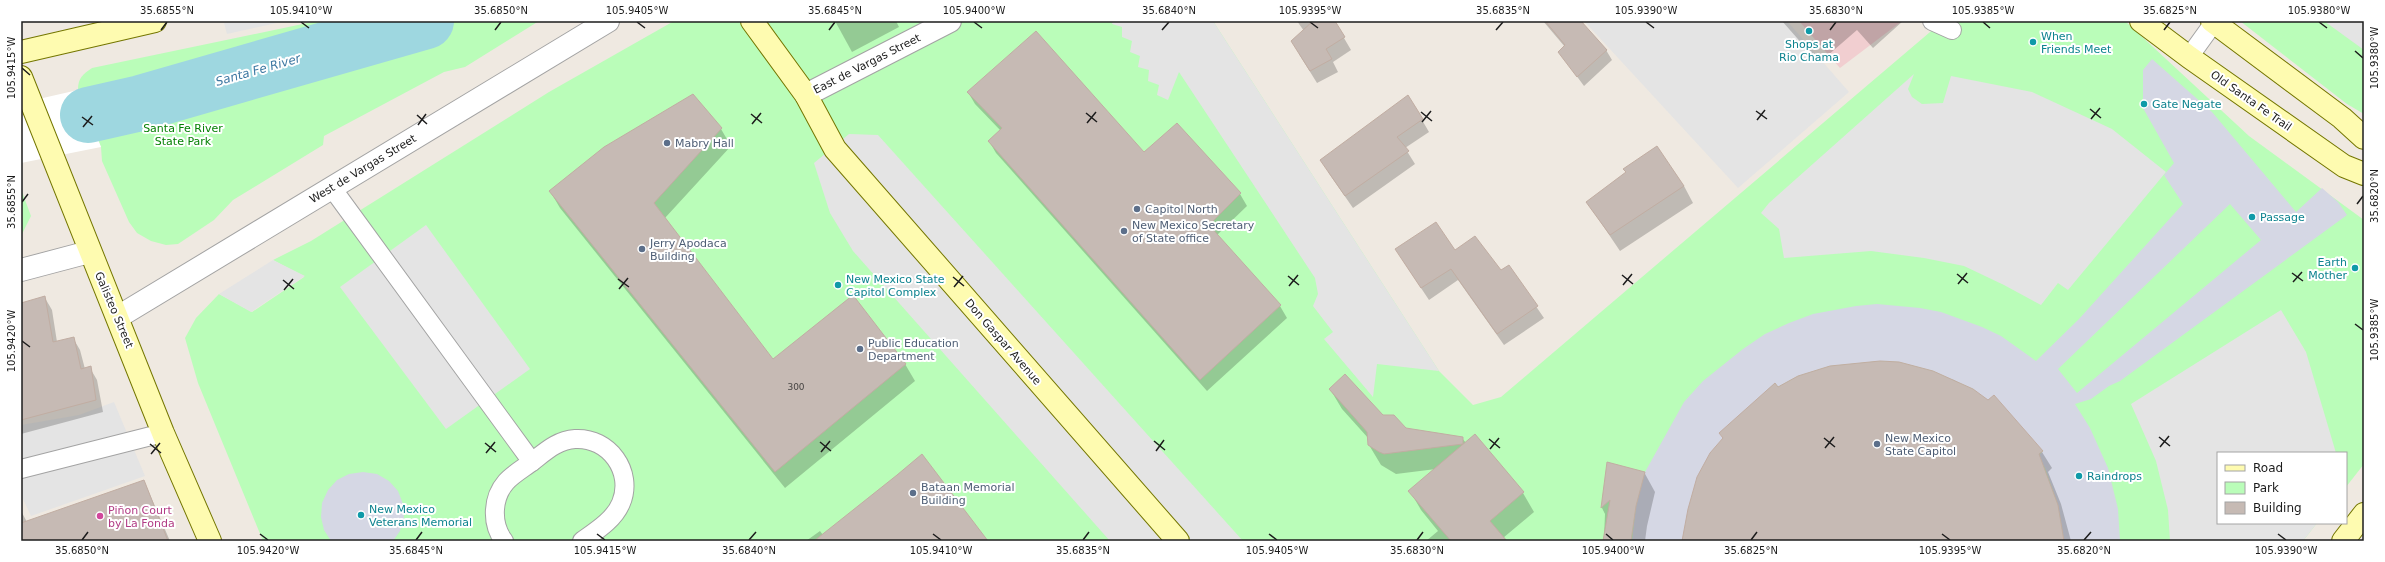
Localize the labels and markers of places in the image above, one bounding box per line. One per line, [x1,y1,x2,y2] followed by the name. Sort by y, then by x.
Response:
[1804,26,1814,36] marker: Shops at Rio Chama
[2041,30,2112,56] place label: When Friends Meet
[2028,37,2038,47] marker: When Friends Meet
[1779,38,1839,64] place label: Shops at Rio Chama
[2152,98,2222,111] place label: Gate Negate
[2139,99,2149,109] marker: Gate Negate
[675,137,734,150] place label: Mabry Hall
[662,138,672,148] marker: Mabry Hall
[1145,203,1218,216] place label: Capitol North
[1132,204,1142,214] marker: Capitol North
[2260,211,2305,224] place label: Passage
[2247,212,2257,222] marker: Passage
[1132,219,1255,245] place label: New Mexico Secretary of State office
[1119,226,1129,236] marker: New Mexico Secretary of State office
[649,237,727,263] place label: Jerry Apodaca Building
[637,244,647,254] marker: Jerry Apodaca Building
[2308,256,2347,282] place label: Earth Mother
[2350,263,2360,273] marker: Earth Mother
[846,273,945,299] place label: New Mexico State Capitol Complex
[833,280,843,290] marker: New Mexico State Capitol Complex
[868,337,959,363] place label: Public Education Department
[855,344,865,354] marker: Public Education Department
[1885,432,1956,458] place label: New Mexico State Capitol
[1872,439,1882,449] marker: New Mexico State Capitol
[2087,470,2142,483] place label: Raindrops
[2074,471,2084,481] marker: Raindrops
[921,481,1015,507] place label: Bataan Memorial Building
[908,488,918,498] marker: Bataan Memorial Building
[369,503,472,529] place label: New Mexico Veterans Memorial
[108,504,175,530] place label: Piñon Court by La Fonda
[356,510,366,520] marker: New Mexico Veterans Memorial
[95,511,105,521] marker: Piñon Court by La Fonda

